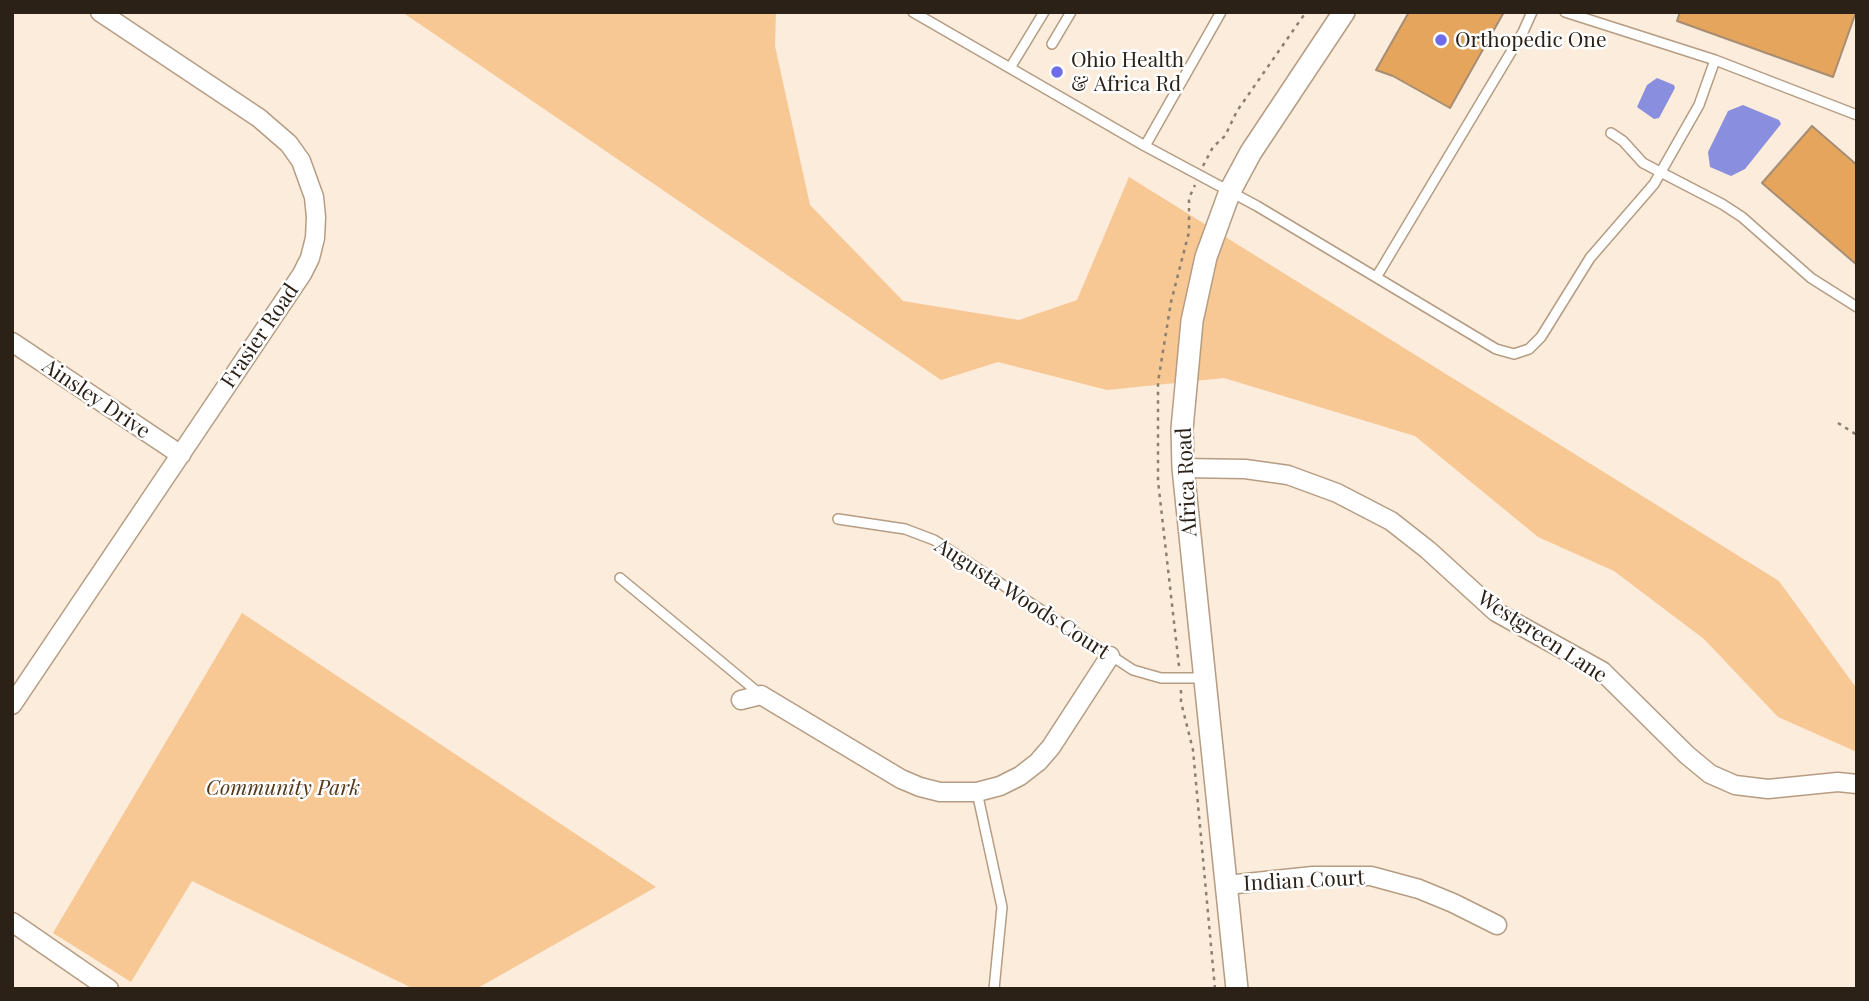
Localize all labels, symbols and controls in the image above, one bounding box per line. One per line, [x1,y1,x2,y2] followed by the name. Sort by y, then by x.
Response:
[1455,27,1607,53] place label: Orthopedic One
[1433,32,1449,48] marker: Orthopedic One
[1071,47,1184,97] place label: Ohio Health & Africa Rd
[1049,64,1065,80] marker: Ohio Health & Africa Rd
[216,279,304,393] street label: Frasier Road
[37,354,155,444] street label: Ainsley Drive
[1172,427,1202,537] street label: Africa Road
[930,533,1114,665] street label: Augusta Woods Court
[1472,586,1612,688] street label: Westgreen Lane
[206,775,360,801] park label: Community Park
[1243,865,1365,897] street label: Indian Court

